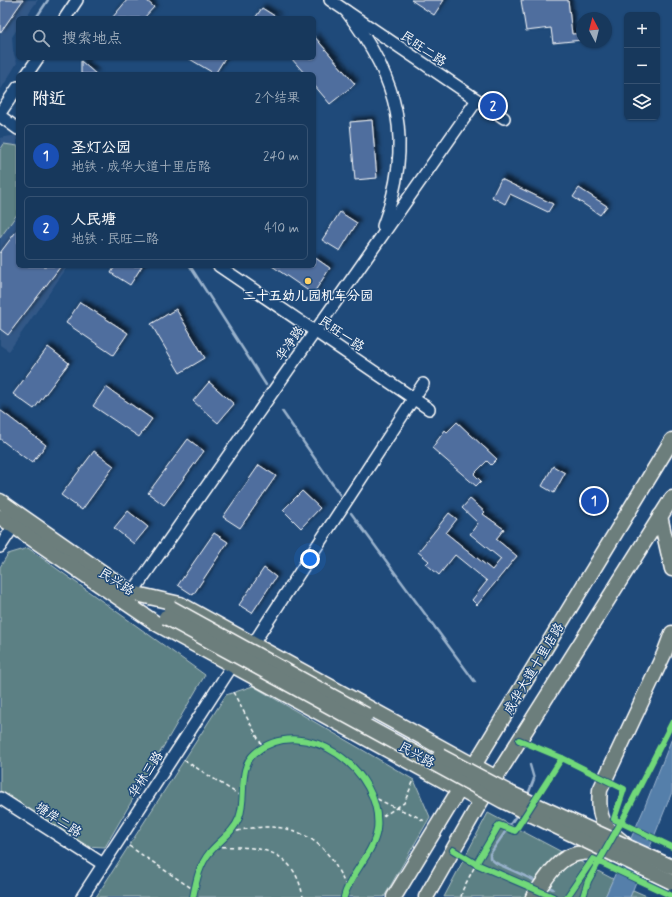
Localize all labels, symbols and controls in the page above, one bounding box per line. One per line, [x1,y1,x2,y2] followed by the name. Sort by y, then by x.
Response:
[576,12,612,48] north arrow
[624,12,660,120] map controls
[624,12,660,48] button: +
[16,16,316,60] search box
[30,27,52,49] icon: search
[397,28,449,71] street label: 民旺二路
[62,29,122,49] text: 搜索地点
[624,48,660,84] button: −
[624,84,660,120] button: layers
[32,88,66,110] text: 附近
[255,90,300,107] text: 2个结果
[480,91,506,121] pin: 2
[71,138,131,158] text: 圣灯公园
[43,148,49,165] text: 1
[263,148,299,165] text: 240 m
[71,159,211,176] text: 地铁 · 成华大道十里店路
[71,210,116,230] text: 人民塘
[43,220,49,237] text: 2
[264,220,299,237] text: 410 m
[71,231,159,248] text: 地铁 · 民旺二路
[303,276,313,286] marker: 二十五幼儿园机车分园
[243,288,373,305] place label: 二十五幼儿园机车分园
[315,313,367,356] street label: 民旺一路
[272,323,308,365] street label: 华净路
[581,486,607,516] pin: 1
[300,549,320,569] your location
[95,565,137,600] street label: 民兴路
[500,620,568,718] street label: 成华大道十里店路
[395,738,437,772] street label: 民兴路
[125,748,168,801] street label: 华林三路
[32,799,85,842] street label: 塘岸二路

